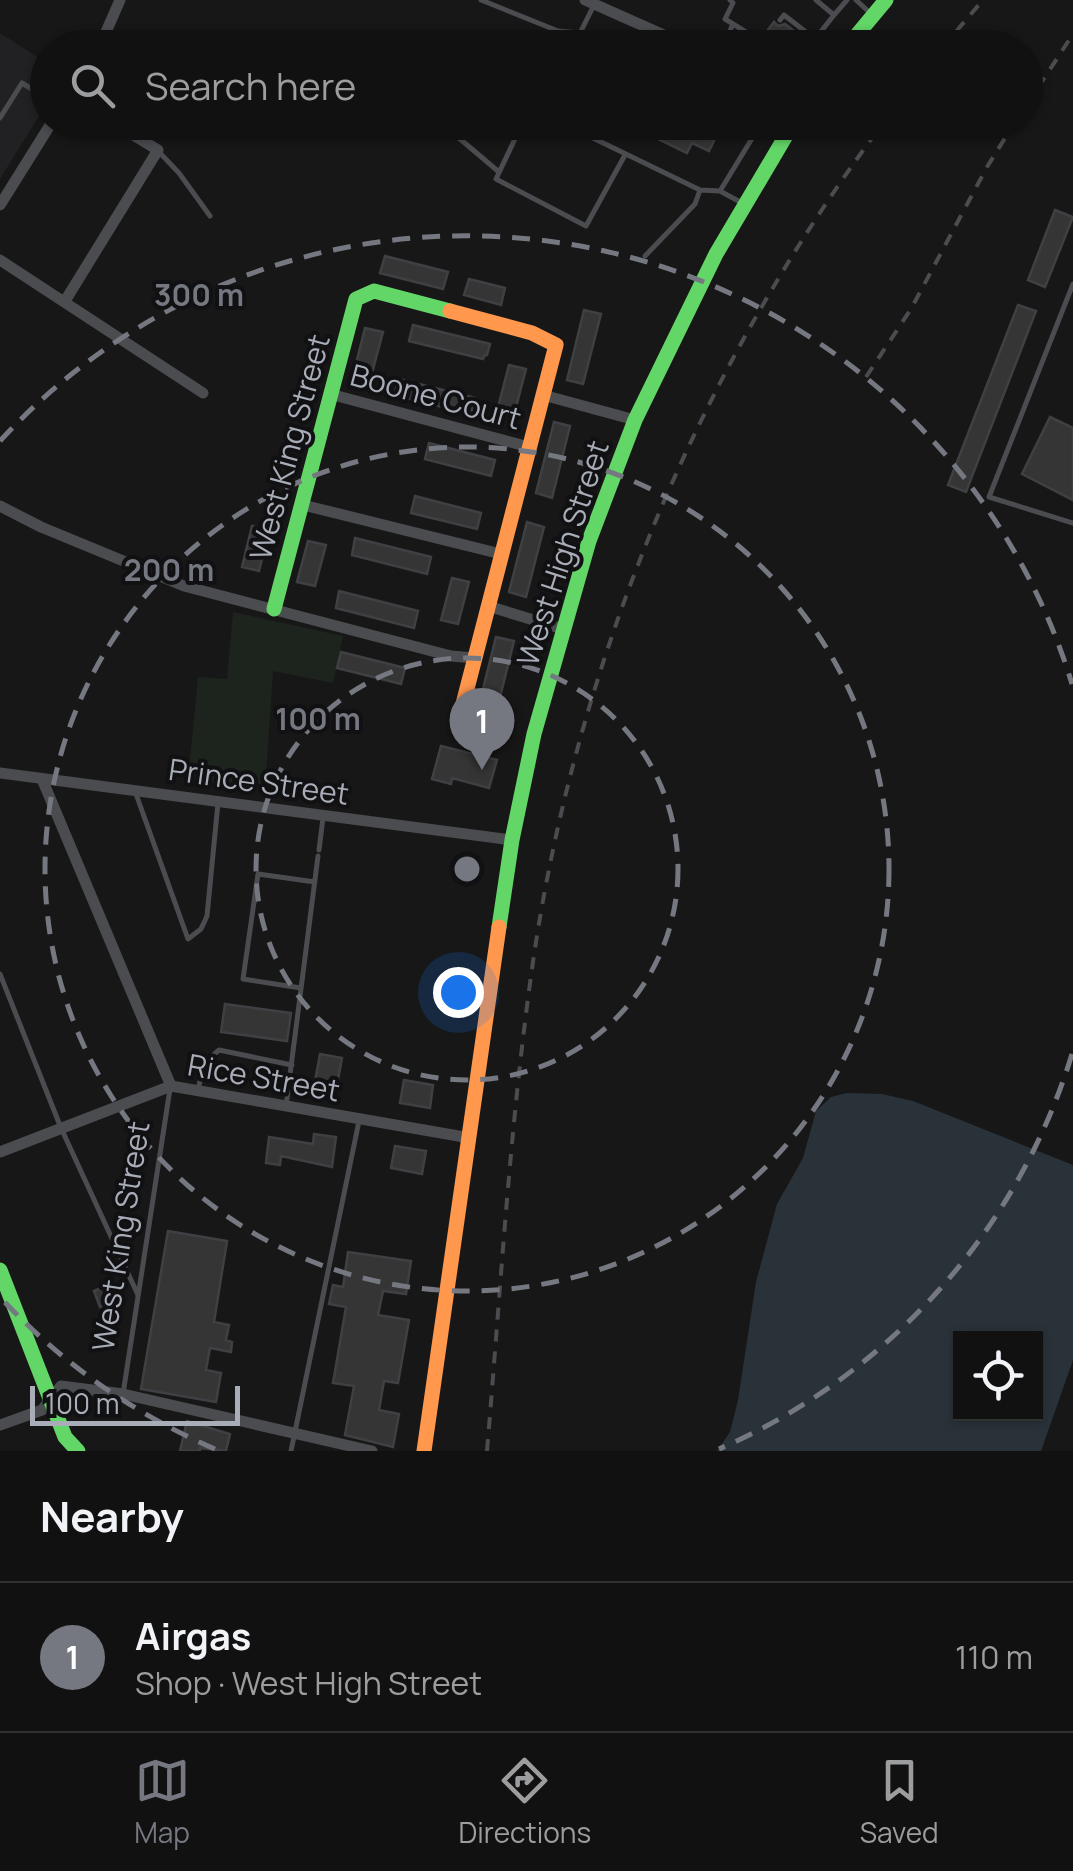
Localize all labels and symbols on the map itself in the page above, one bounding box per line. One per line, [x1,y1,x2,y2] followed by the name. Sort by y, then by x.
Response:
[154,274,244,315] text: 300 m
[239,330,339,564] street label: West King Street
[346,354,526,438] street label: Boone Court
[506,435,618,671] street label: West High Street
[124,549,214,590] text: 200 m
[450,688,514,770] pin: 1
[275,698,361,739] text: 100 m
[166,748,352,814] street label: Prince Street
[449,851,485,887] centre of rings
[433,967,484,1018] your location
[185,1043,343,1111] street label: Rice Street
[82,1118,158,1354] street label: West King Street
[30,1381,240,1426] scale bar

